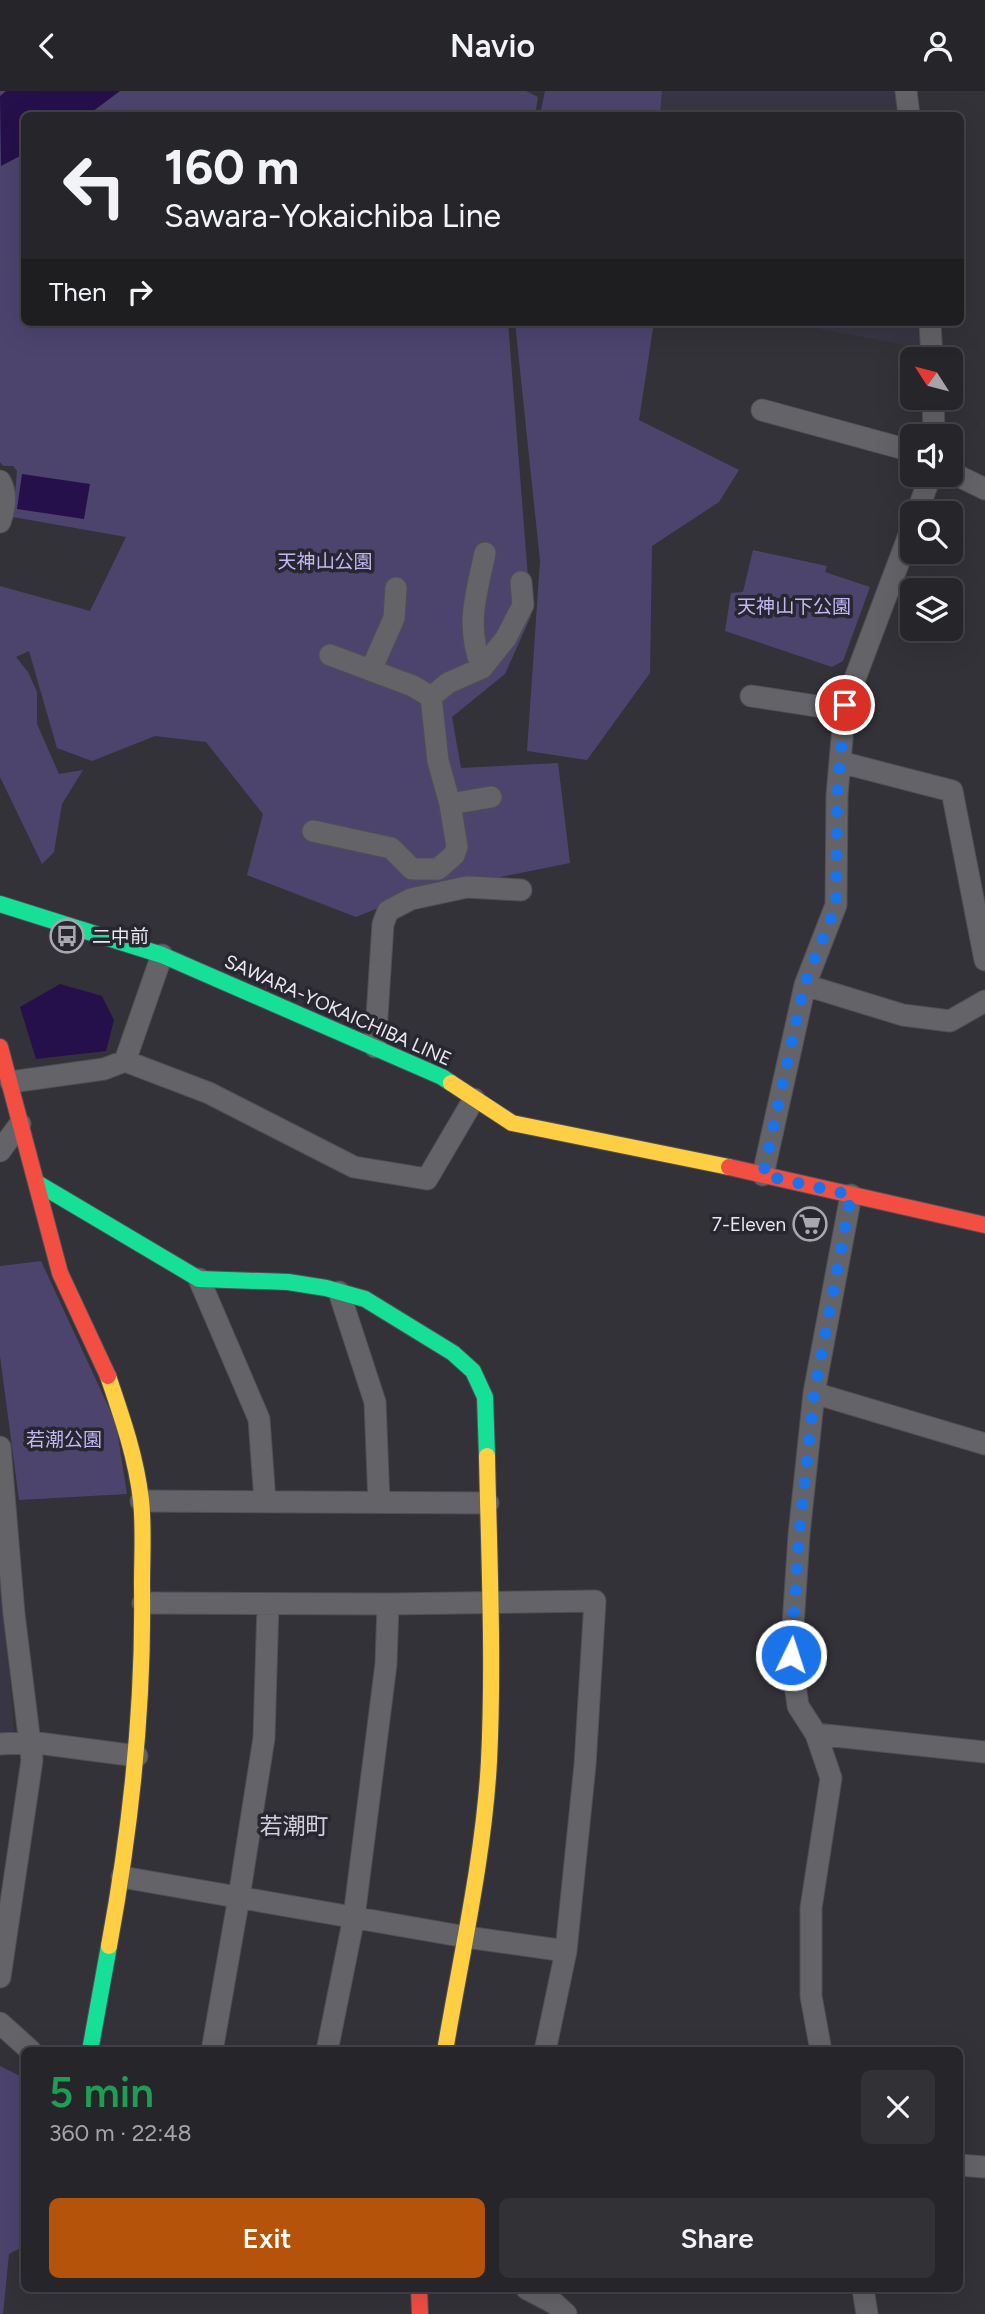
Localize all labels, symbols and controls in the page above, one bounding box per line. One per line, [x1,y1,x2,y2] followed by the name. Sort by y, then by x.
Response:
[28,27,66,65] icon: back
[450,27,535,65] text: Navio
[919,27,957,65] icon: person
[164,137,299,196] text: 160 m
[49,140,140,231] icon: left
[164,197,501,235] text: Sawara-Yokaichiba Line
[121,273,159,311] icon: right
[49,276,107,308] text: Then
[900,347,962,409] north arrow
[900,347,963,641] map controls
[900,424,963,487] button: sound
[900,501,963,564] button: search
[277,550,373,573] park label: 天神山公園
[900,578,963,641] button: layers
[737,595,851,618] park label: 天神山下公園
[815,675,875,735] pin
[826,686,864,724] icon: arrive
[48,917,86,955] bus stop icon: 二中前
[92,925,149,948] place label: 二中前
[221,949,455,1071] street label: SAWARA-YOKAICHIBA LINE
[791,1205,829,1243] supermarket icon: 7-Eleven
[712,1213,786,1236] place label: 7-Eleven
[26,1428,102,1451] park label: 若潮公園
[754,1618,828,1692] position arrow
[260,1812,329,1840] district label: 若潮町
[49,2067,154,2118] text: 5 min
[861,2070,935,2144] button: close
[49,2119,192,2147] text: 360 m · 22:48
[49,2198,485,2278] button: Exit
[499,2198,935,2278] button: Share

